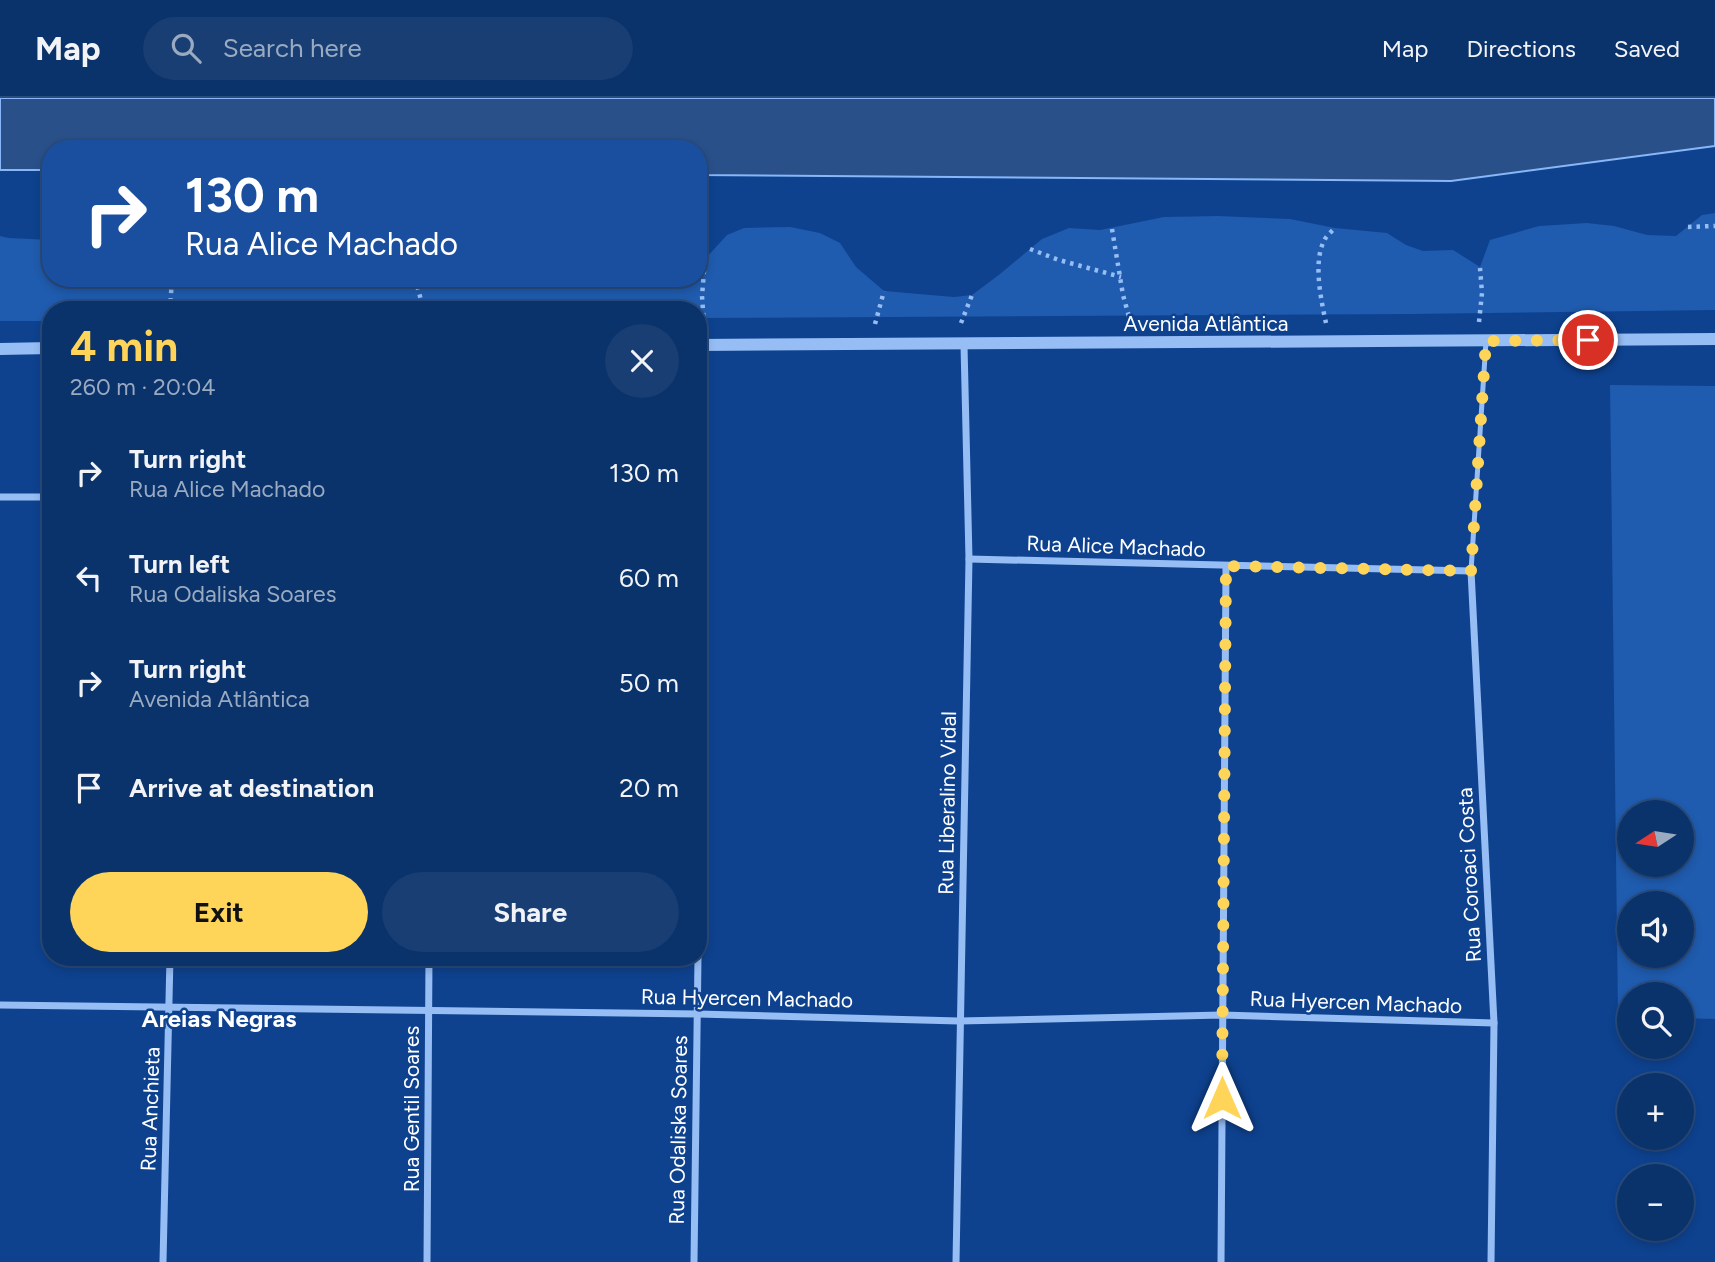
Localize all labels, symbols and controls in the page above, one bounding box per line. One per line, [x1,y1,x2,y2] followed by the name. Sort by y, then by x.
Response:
[143,17,633,80] search box
[35,29,101,68] text: Map
[167,29,205,67] icon: search
[223,32,362,64] text: Search here
[1382,34,1428,63] text: Map
[1466,34,1576,63] text: Directions
[1614,34,1680,63] text: Saved
[185,165,319,224] text: 130 m
[70,168,161,259] icon: right
[185,225,458,263] text: Rua Alice Machado
[1558,310,1618,370] pin
[1124,311,1288,336] street label: Avenida Atlântica
[70,321,178,372] text: 4 min
[1569,321,1607,359] icon: arrive
[605,324,679,398] button: close
[70,373,216,401] text: 260 m · 20:04
[129,443,246,475] text: Turn right
[70,454,108,492] icon: right
[609,457,679,489] text: 130 m
[129,475,325,503] text: Rua Alice Machado
[1026,530,1206,562] street label: Rua Alice Machado
[129,548,230,580] text: Turn left
[70,559,108,597] icon: left
[619,562,679,594] text: 60 m
[129,580,336,608] text: Rua Odaliska Soares
[129,653,246,685] text: Turn right
[70,664,108,702] icon: right
[619,667,679,699] text: 50 m
[129,685,310,713] text: Avenida Atlântica
[933,711,961,895] street label: Rua Liberalino Vidal
[70,769,108,807] icon: arrive
[129,772,374,804] text: Arrive at destination
[619,772,679,804] text: 20 m
[1452,787,1486,963] street label: Rua Coroaci Costa
[1617,800,1694,877] north arrow
[1617,800,1694,1241] map controls
[70,872,368,952] button: Exit
[382,872,679,952] button: Share
[1617,891,1694,968] button: sound
[1617,982,1694,1059] button: search
[641,984,853,1012] street label: Rua Hyercen Machado
[1249,986,1463,1018] street label: Rua Hyercen Machado
[142,1004,296,1033] district label: Areias Negras
[399,1026,424,1192] street label: Rua Gentil Soares
[664,1035,692,1225] street label: Rua Odaliska Soares
[135,1046,165,1172] street label: Rua Anchieta
[1185,1061,1259,1135] position arrow
[1617,1073,1694,1150] button: +
[1617,1164,1694,1241] button: −

